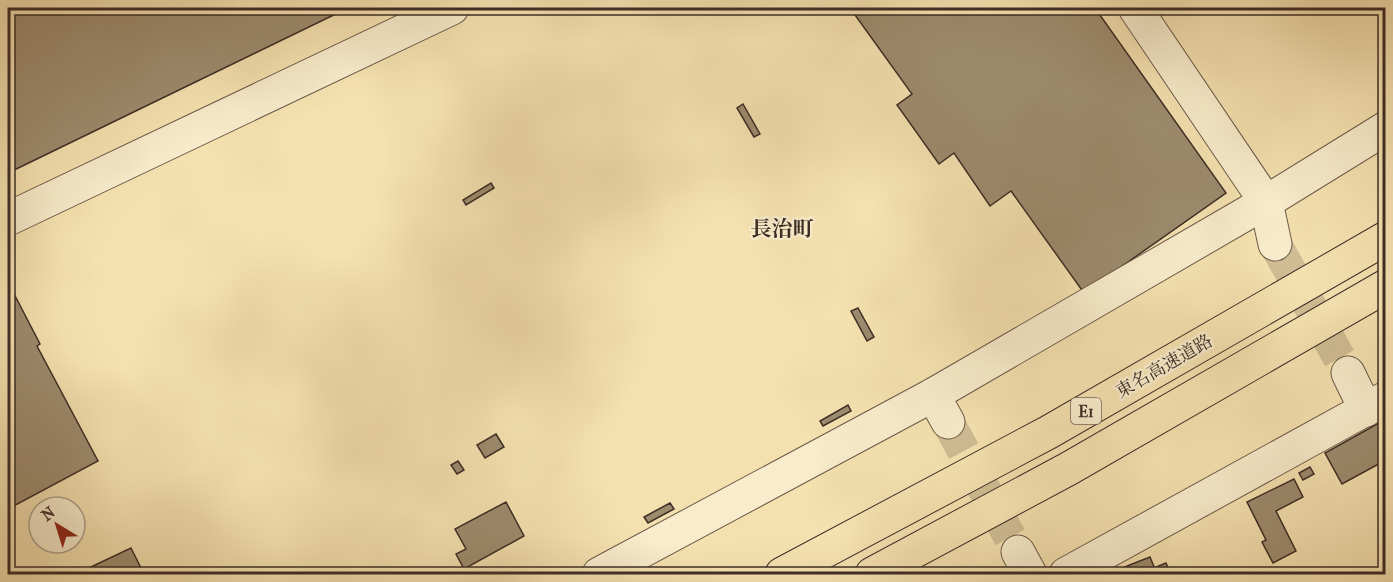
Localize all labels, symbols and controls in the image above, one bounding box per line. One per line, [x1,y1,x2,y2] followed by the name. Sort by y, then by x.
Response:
[751,217,814,241] district label: 長治町
[1112,330,1216,403] street label: 東名高速道路
[1071,398,1101,424] road number: E1
[27,495,87,555] north arrow
[37,502,59,525] text: N

